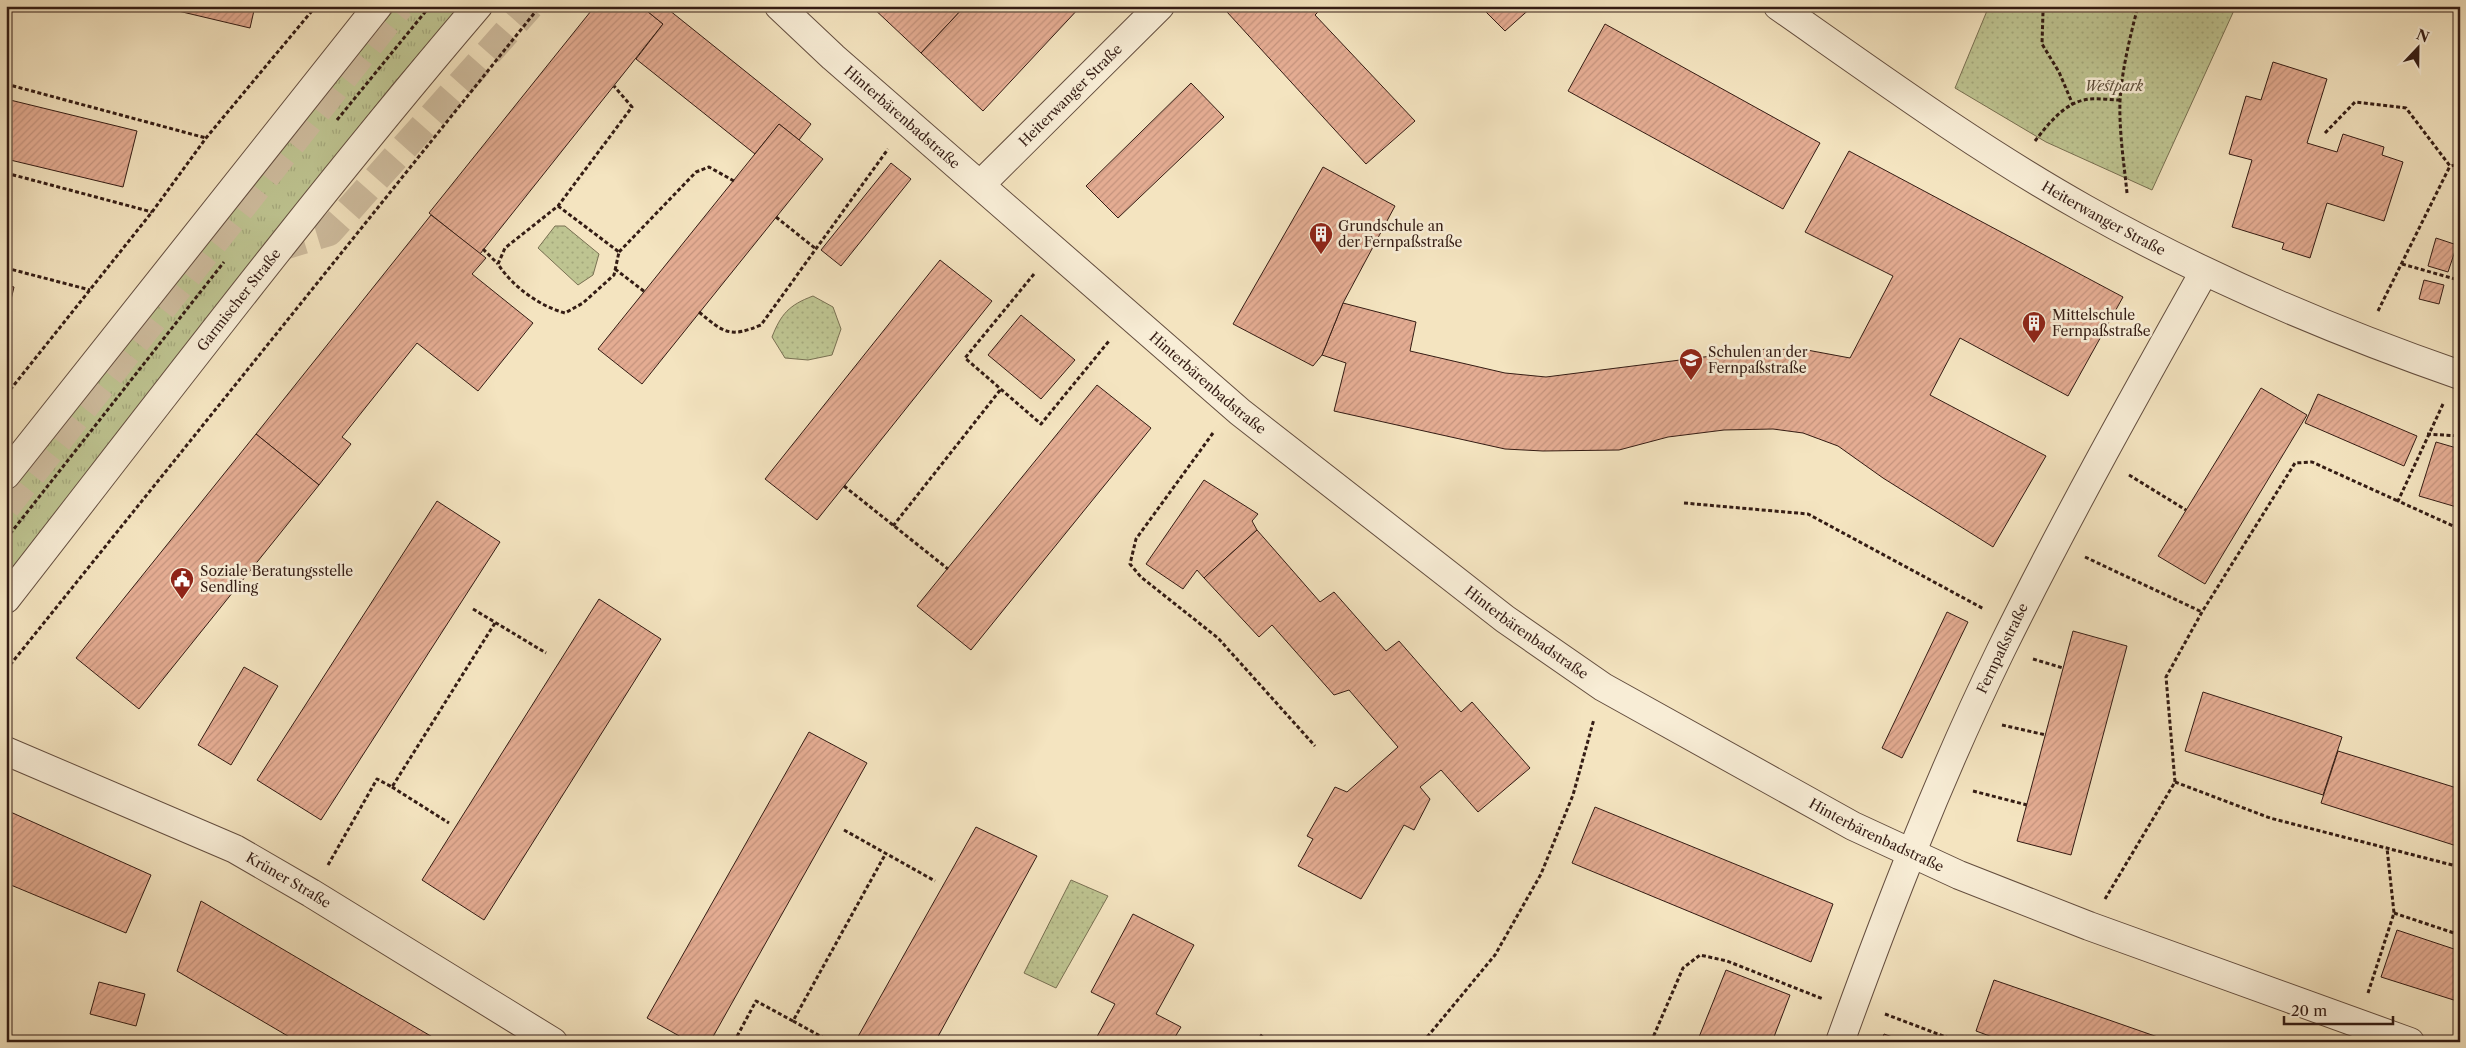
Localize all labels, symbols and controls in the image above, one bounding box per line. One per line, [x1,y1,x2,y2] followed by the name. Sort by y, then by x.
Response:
[2394,22,2444,72] north arrow
[2414,25,2432,47] text: N
[1015,40,1126,150] street label: Heiterwanger Straße
[840,62,964,173] street label: Hinterbärenbadstraße
[2085,77,2144,95] park label: Westpark
[2038,177,2169,259] street label: Heiterwanger Straße
[1338,217,1462,251] place label: Grundschule an der Fernpaßstraße
[1308,221,1334,255] building icon: Grundschule an der Fernpaßstraße
[193,245,285,355] street label: Garmischer Straße
[2052,306,2151,340] place label: Mittelschule Fernpaßstraße
[2021,310,2047,344] building icon: Mittelschule Fernpaßstraße
[1146,328,1270,438] street label: Hinterbärenbadstraße
[1708,343,1808,377] place label: Schulen an der Fernpaßstraße
[1678,347,1704,381] school or university icon: Schulen an der Fernpaßstraße
[200,562,353,596] place label: Soziale Beratungsstelle Sendling
[169,566,195,600] public building icon: Soziale Beratungsstelle Sendling
[1461,582,1592,683] street label: Hinterbärenbadstraße
[1973,600,2032,696] street label: Fernpaßstraße
[1806,794,1947,876] street label: Hinterbärenbadstraße
[243,848,334,912] street label: Krüner Straße
[2284,993,2392,1025] scale bar
[2291,1001,2327,1020] text: 20 m

